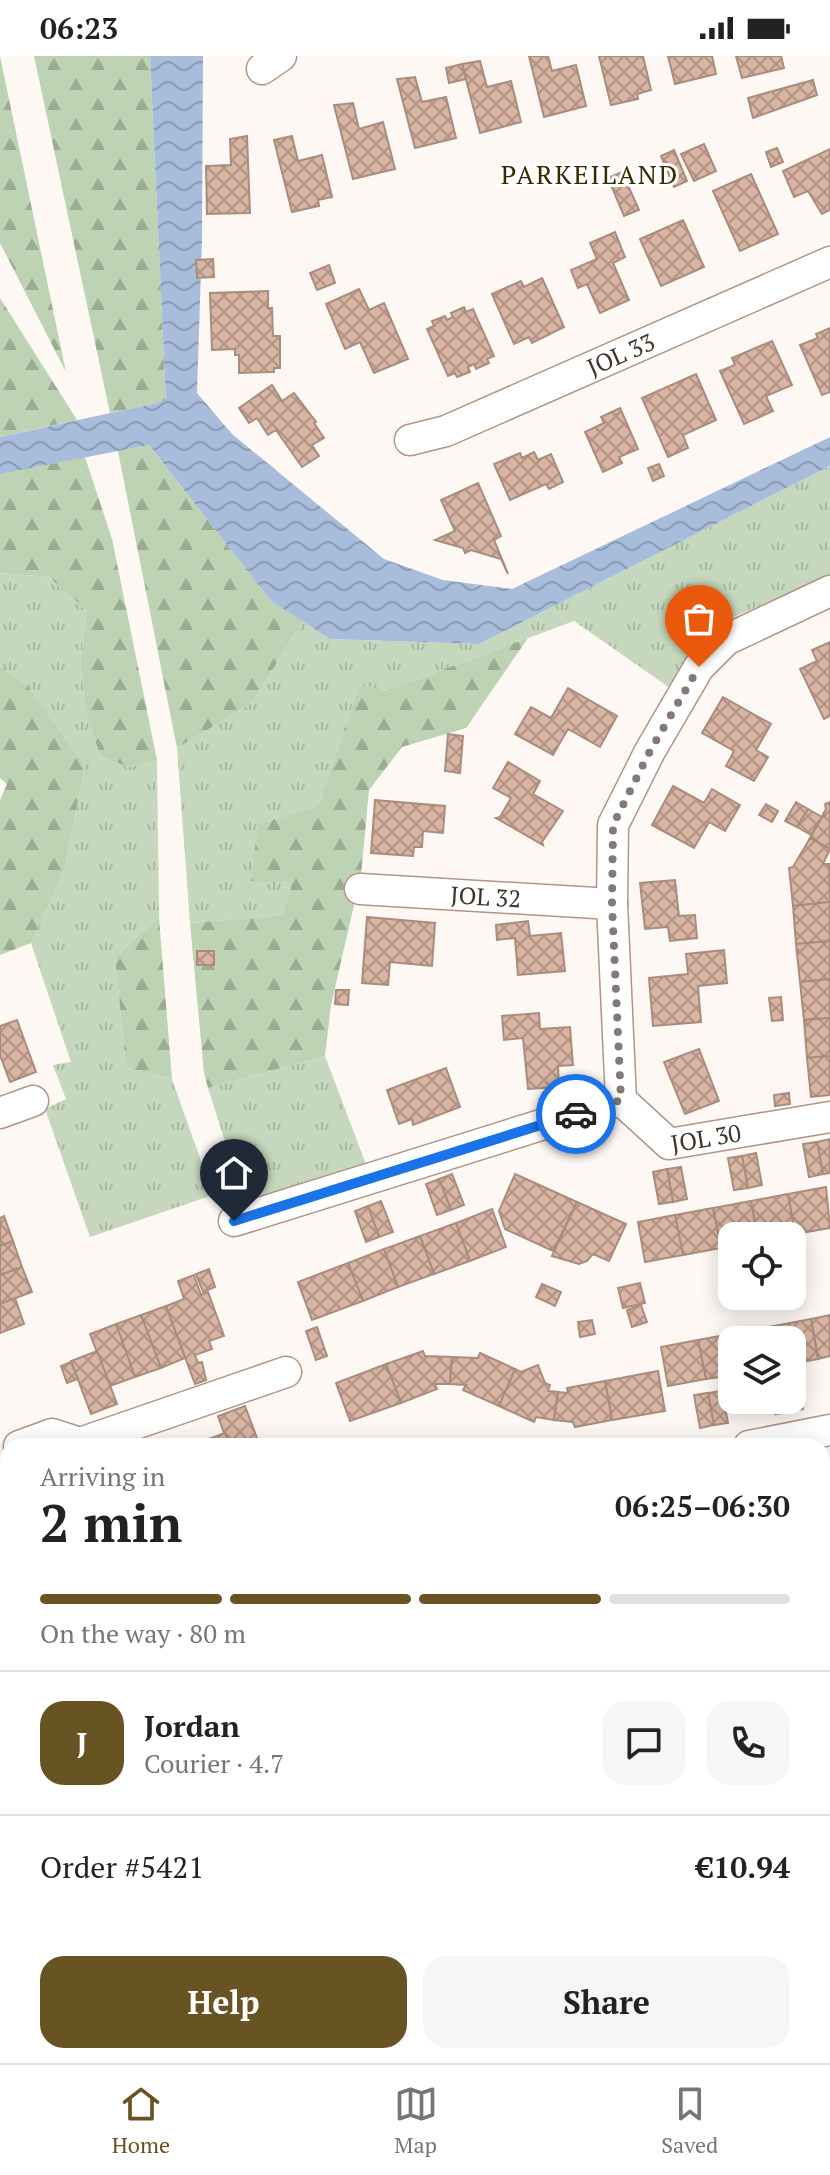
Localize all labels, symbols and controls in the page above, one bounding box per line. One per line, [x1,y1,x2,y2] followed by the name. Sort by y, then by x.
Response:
[40,8,118,48] text: 06:23
[501,157,679,191] district label: PARKEILAND
[582,325,659,383] street label: JOL 33
[665,585,733,667] pin
[677,597,721,641] icon: bag
[450,878,522,915] street label: JOL 32
[536,1074,616,1154] courier
[554,1092,598,1136] icon: car
[668,1116,743,1159] street label: JOL 30
[200,1139,268,1221] pin
[212,1151,256,1195] icon: home
[718,1222,806,1414] map controls
[718,1222,806,1310] button: locate
[718,1326,806,1414] button: layers
[40,1459,165,1493] text: Arriving in
[615,1486,790,1526] text: 06:25–06:30
[40,1488,182,1557] text: 2 min
[40,1616,246,1650] text: On the way · 80 m
[602,1701,686,1785] button: chat
[706,1701,790,1785] button: phone
[144,1706,240,1746] text: Jordan
[77,1723,87,1763] text: J
[144,1746,284,1780] text: Courier · 4.7
[40,1847,204,1887] text: Order #5421
[696,1847,790,1887] text: €10.94
[40,1956,407,2048] button: Help
[423,1956,790,2048] button: Share
[112,2082,170,2159] tab: Home
[394,2082,438,2159] tab: Map
[661,2082,718,2159] tab: Saved

